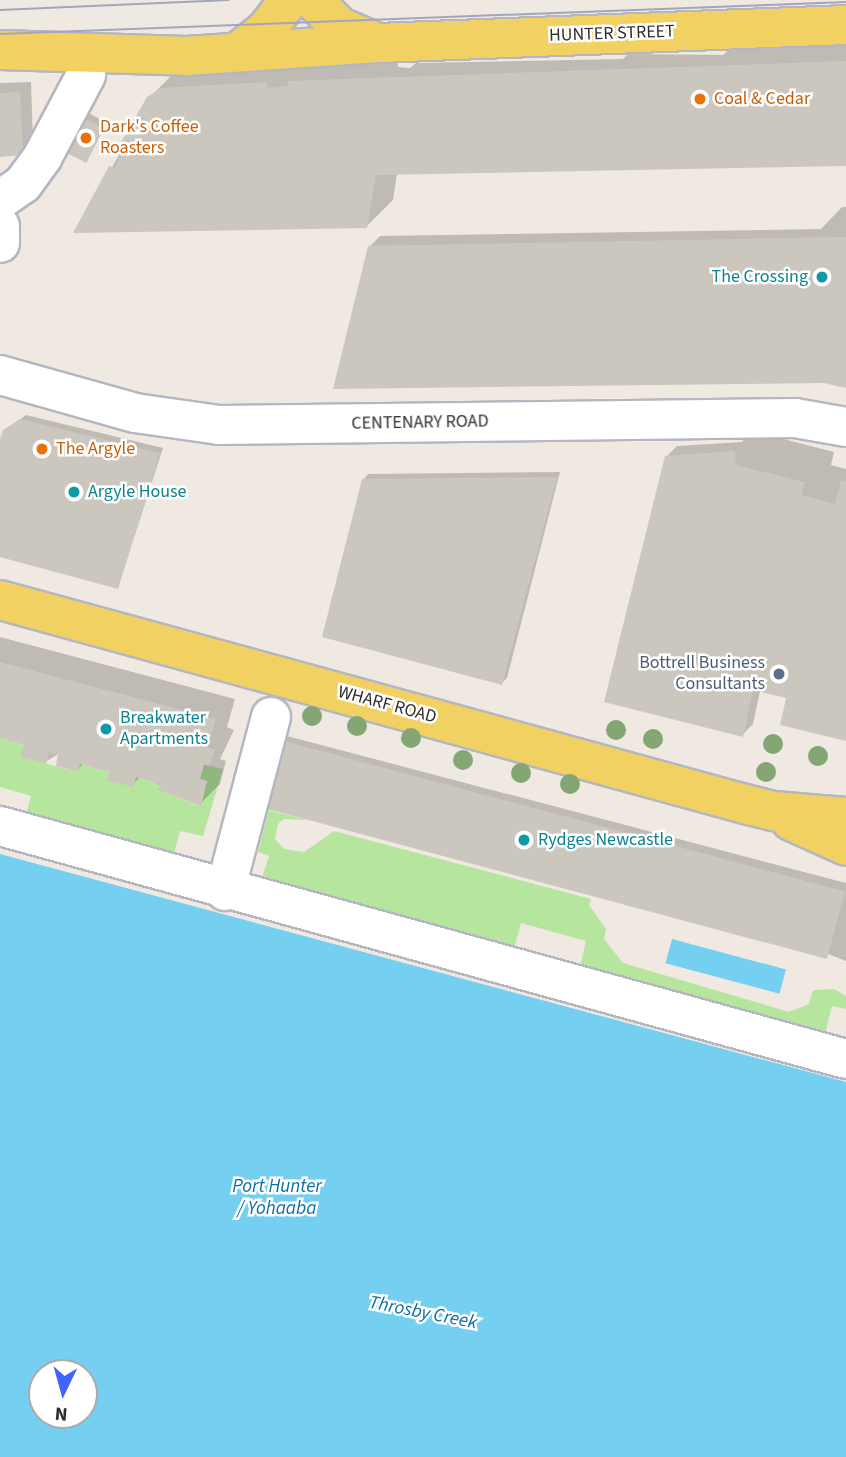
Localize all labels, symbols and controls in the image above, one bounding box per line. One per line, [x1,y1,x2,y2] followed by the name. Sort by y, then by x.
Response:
[549,21,675,47] street label: HUNTER STREET
[714,88,810,110] place label: Coal & Cedar
[692,91,708,107] marker: Coal & Cedar
[100,117,199,160] place label: Dark's Coffee Roasters
[78,130,94,146] marker: Dark's Coffee Roasters
[712,266,808,288] place label: The Crossing
[814,269,830,285] marker: The Crossing
[351,411,489,435] street label: CENTENARY ROAD
[56,438,135,460] place label: The Argyle
[34,441,50,457] marker: The Argyle
[88,481,186,503] place label: Argyle House
[66,484,82,500] marker: Argyle House
[639,653,765,696] place label: Bottrell Business Consultants
[771,666,787,682] marker: Bottrell Business Consultants
[335,681,439,729] street label: WHARF ROAD
[120,708,208,750] place label: Breakwater Apartments
[98,721,114,737] marker: Breakwater Apartments
[538,829,673,851] place label: Rydges Newcastle
[516,832,532,848] marker: Rydges Newcastle
[232,1176,322,1220] water label: Port Hunter / Yohaaba
[367,1291,479,1335] water label: Throsby Creek
[28,1359,98,1429] north arrow
[54,1399,69,1427] text: N

